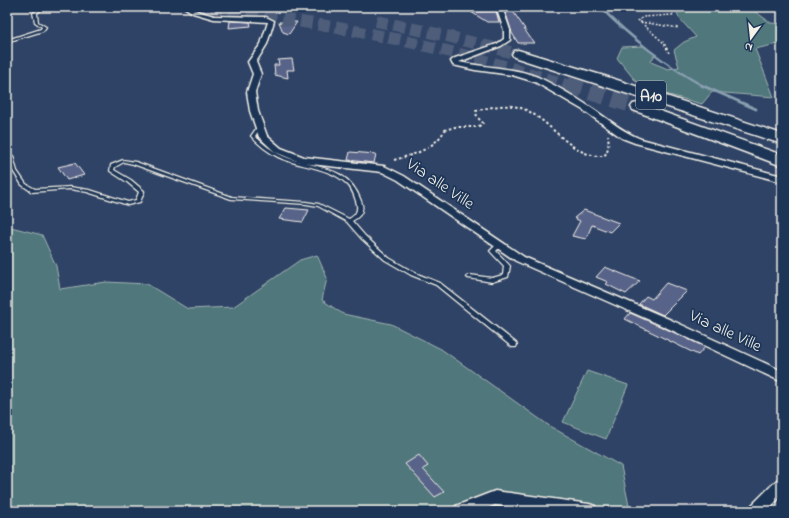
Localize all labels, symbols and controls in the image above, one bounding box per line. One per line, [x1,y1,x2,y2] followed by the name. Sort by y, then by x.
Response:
[731,18,771,58] north arrow
[743,38,754,55] text: N
[636,81,666,109] road number: A10
[400,152,480,216] street label: Via alle Ville
[684,303,766,359] street label: Via alle Ville

